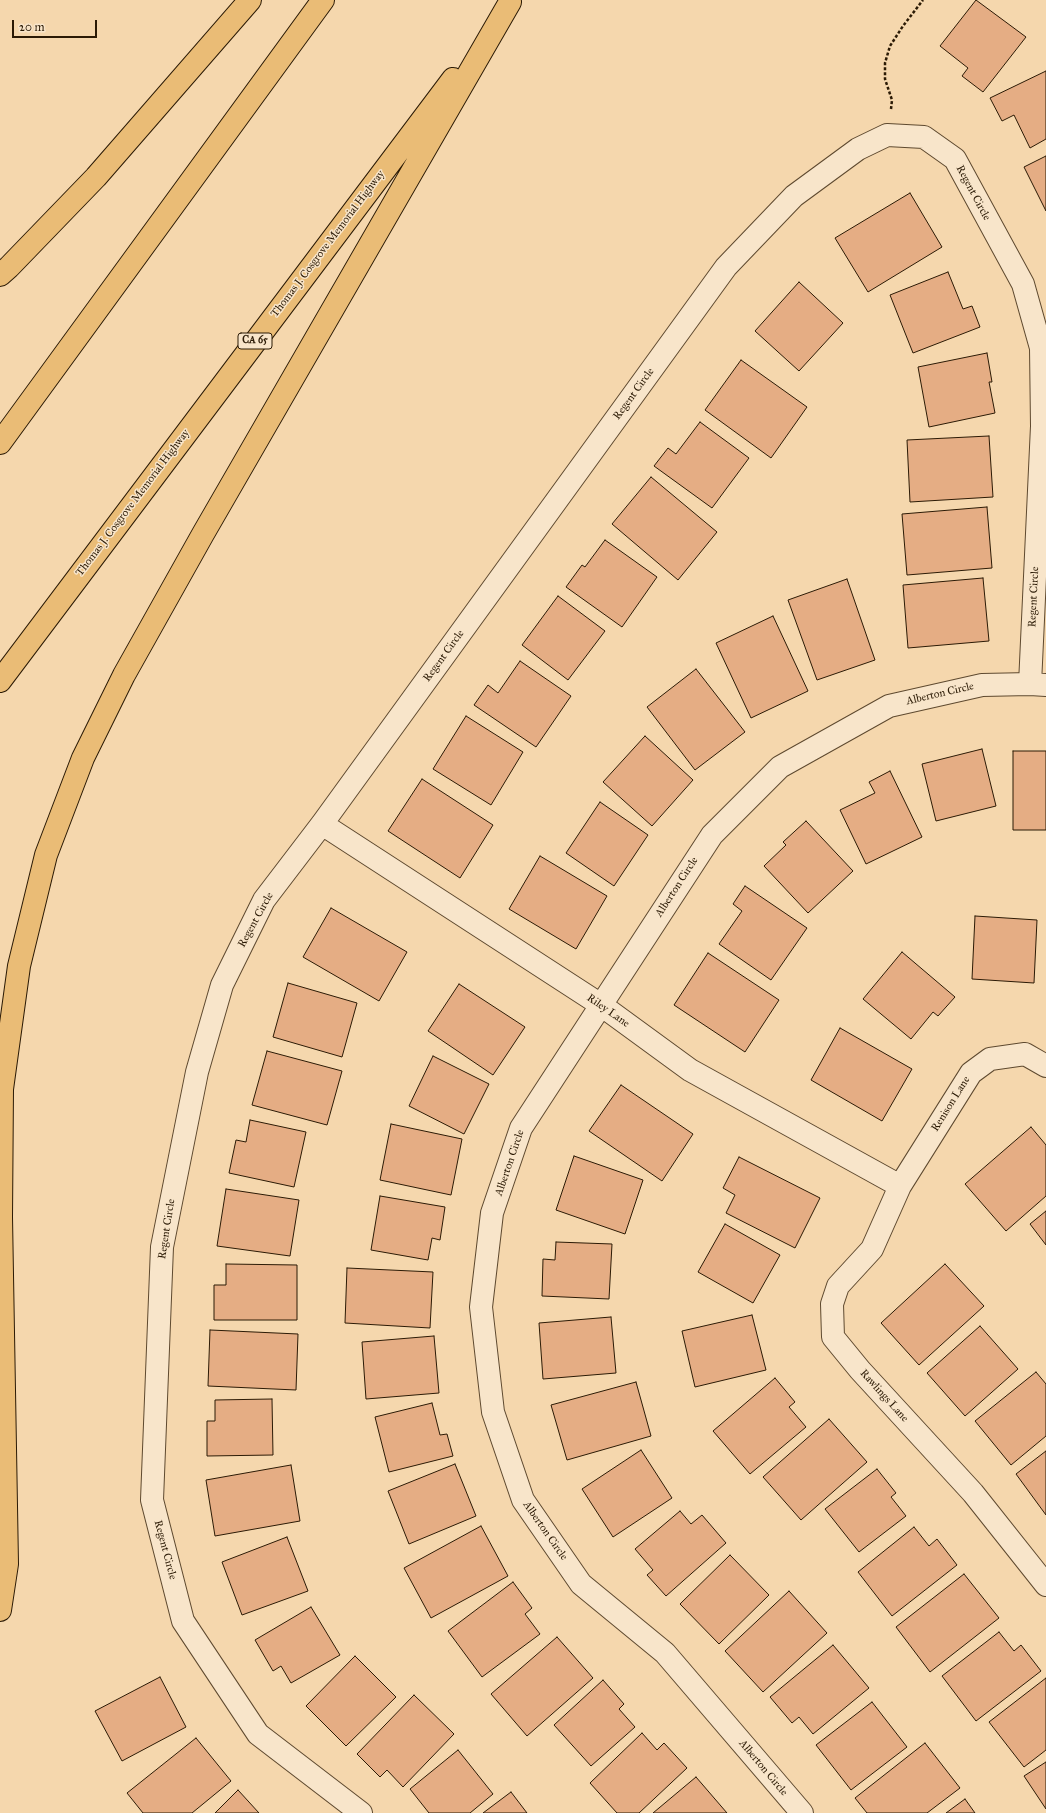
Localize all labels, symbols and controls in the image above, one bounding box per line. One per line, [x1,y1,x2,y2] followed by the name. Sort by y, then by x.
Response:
[14,12,99,38] scale bar
[19,20,45,34] text: 20 m
[953,163,993,223] street label: Regent Circle
[268,168,388,320] street label: Thomas J. Cosgrove Memorial Highway
[238,333,272,349] road number: CA 65
[611,365,657,423] street label: Regent Circle
[73,427,193,579] street label: Thomas J. Cosgrove Memorial Highway
[1026,566,1042,628] street label: Regent Circle
[421,627,467,685] street label: Regent Circle
[905,680,975,708] street label: Alberton Circle
[653,854,701,920] street label: Alberton Circle
[235,890,277,950] street label: Regent Circle
[584,992,632,1030] street label: Riley Lane
[929,1074,973,1134] street label: Renison Lane
[493,1128,527,1198] street label: Alberton Circle
[156,1198,178,1260] street label: Regent Circle
[857,1367,911,1425] street label: Rawlings Lane
[520,1499,570,1563] street label: Alberton Circle
[151,1519,179,1581] street label: Regent Circle
[736,1737,790,1799] street label: Alberton Circle

